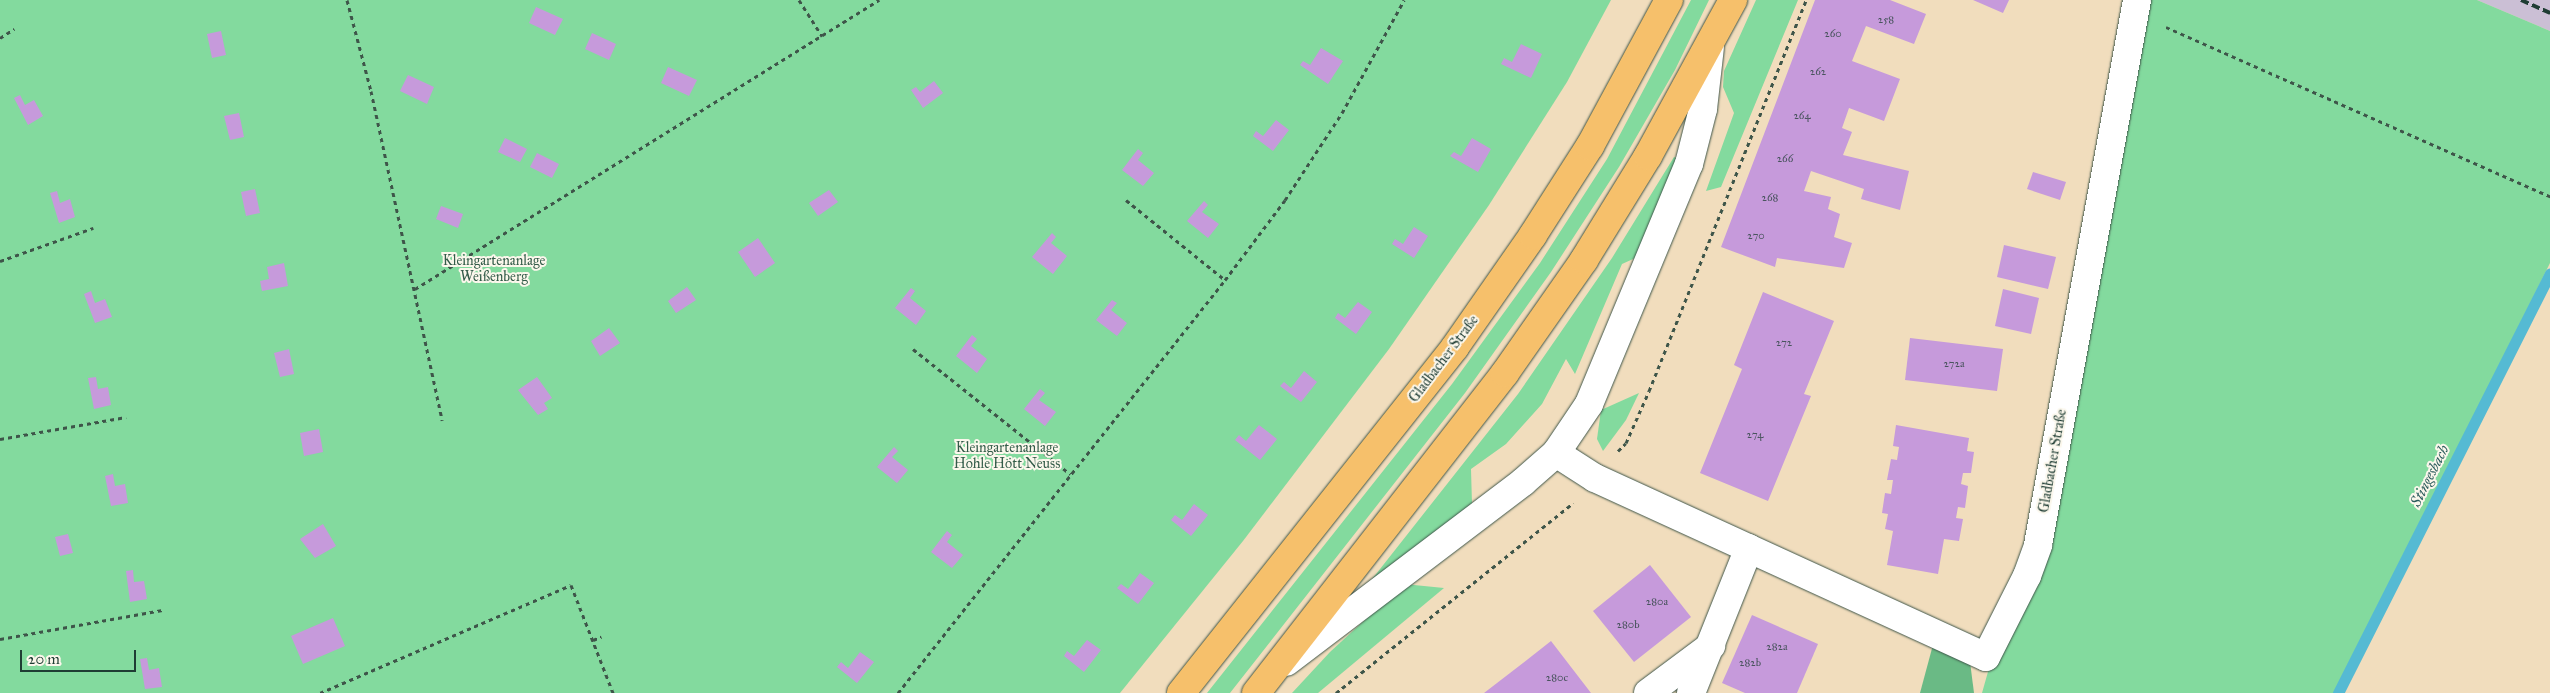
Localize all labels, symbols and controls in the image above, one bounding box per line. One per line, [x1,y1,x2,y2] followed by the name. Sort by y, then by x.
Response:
[1878,13,1894,27] house number: 258
[1824,27,1842,41] house number: 260
[1810,65,1826,79] house number: 262
[1793,109,1811,123] house number: 264
[1777,152,1793,166] house number: 266
[1762,191,1778,205] house number: 268
[1747,229,1765,243] house number: 270
[443,253,545,286] park label: Kleingartenanlage Weißenberg
[1406,312,1482,406] street label: Gladbacher Straße
[1776,336,1792,350] house number: 272
[1943,357,1965,371] house number: 272a
[2036,408,2070,514] street label: Gladbacher Straße
[1747,428,1763,442] house number: 274
[954,440,1060,472] park label: Kleingartenanlage Hohle Hött Neuss
[2407,442,2453,510] water label: Stingesbach
[1646,595,1668,609] house number: 280a
[1616,618,1640,632] house number: 280b
[22,640,139,672] scale bar
[1766,640,1788,654] house number: 282a
[28,650,60,668] text: 20 m
[1739,656,1761,670] house number: 282b
[1546,671,1568,685] house number: 280c

